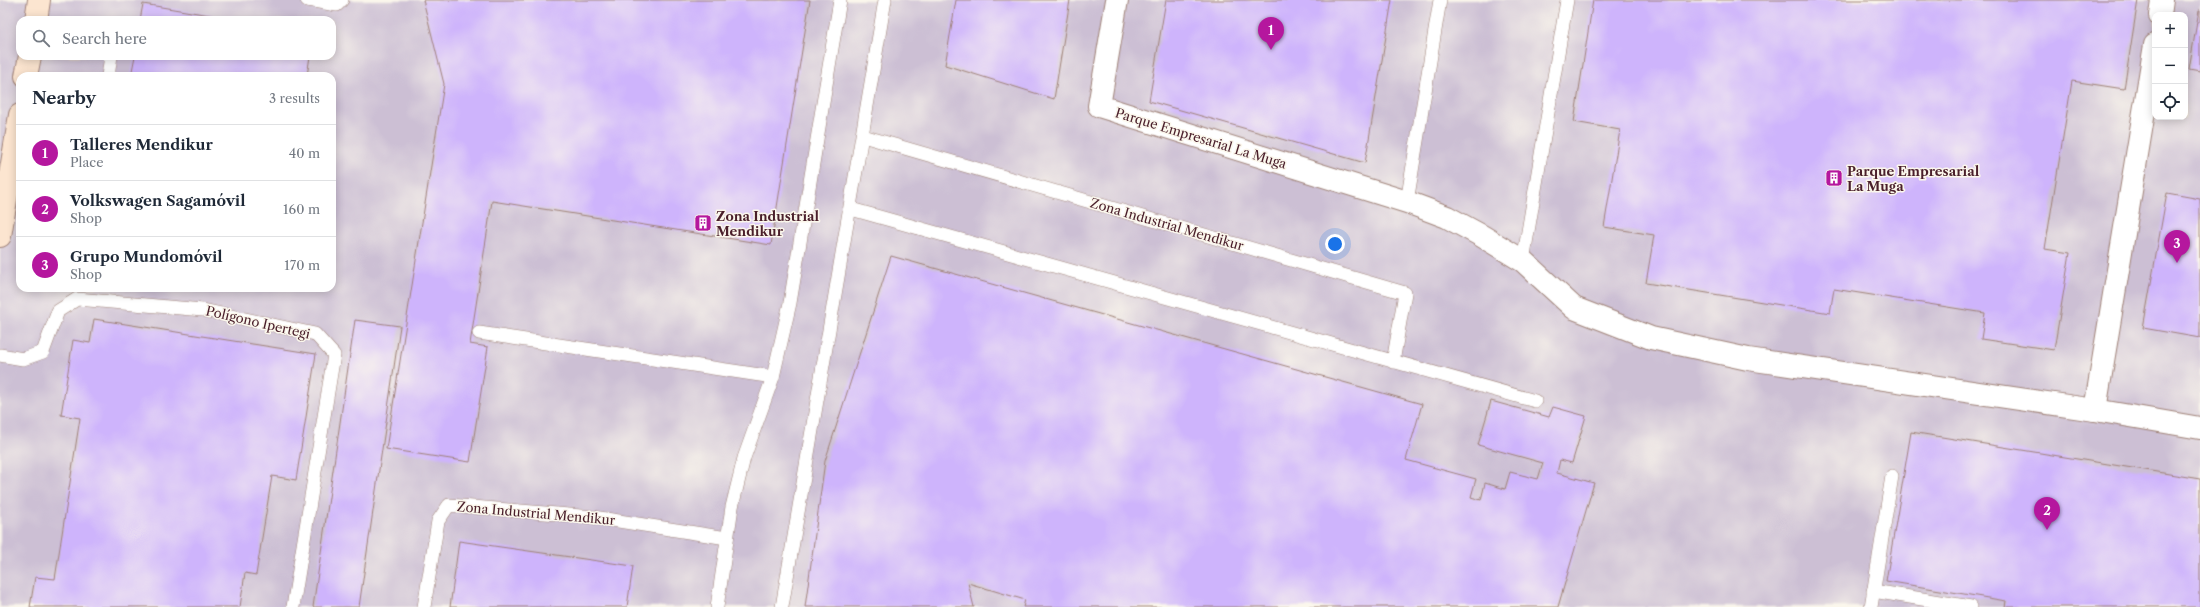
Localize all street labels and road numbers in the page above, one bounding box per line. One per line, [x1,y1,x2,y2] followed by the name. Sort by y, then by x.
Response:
[1113,104,1289,172] street label: Parque Empresarial La Muga
[1088,194,1246,254] street label: Zona Industrial Mendikur
[204,302,312,342] street label: Polígono Ipertegi
[456,498,616,528] street label: Zona Industrial Mendikur

